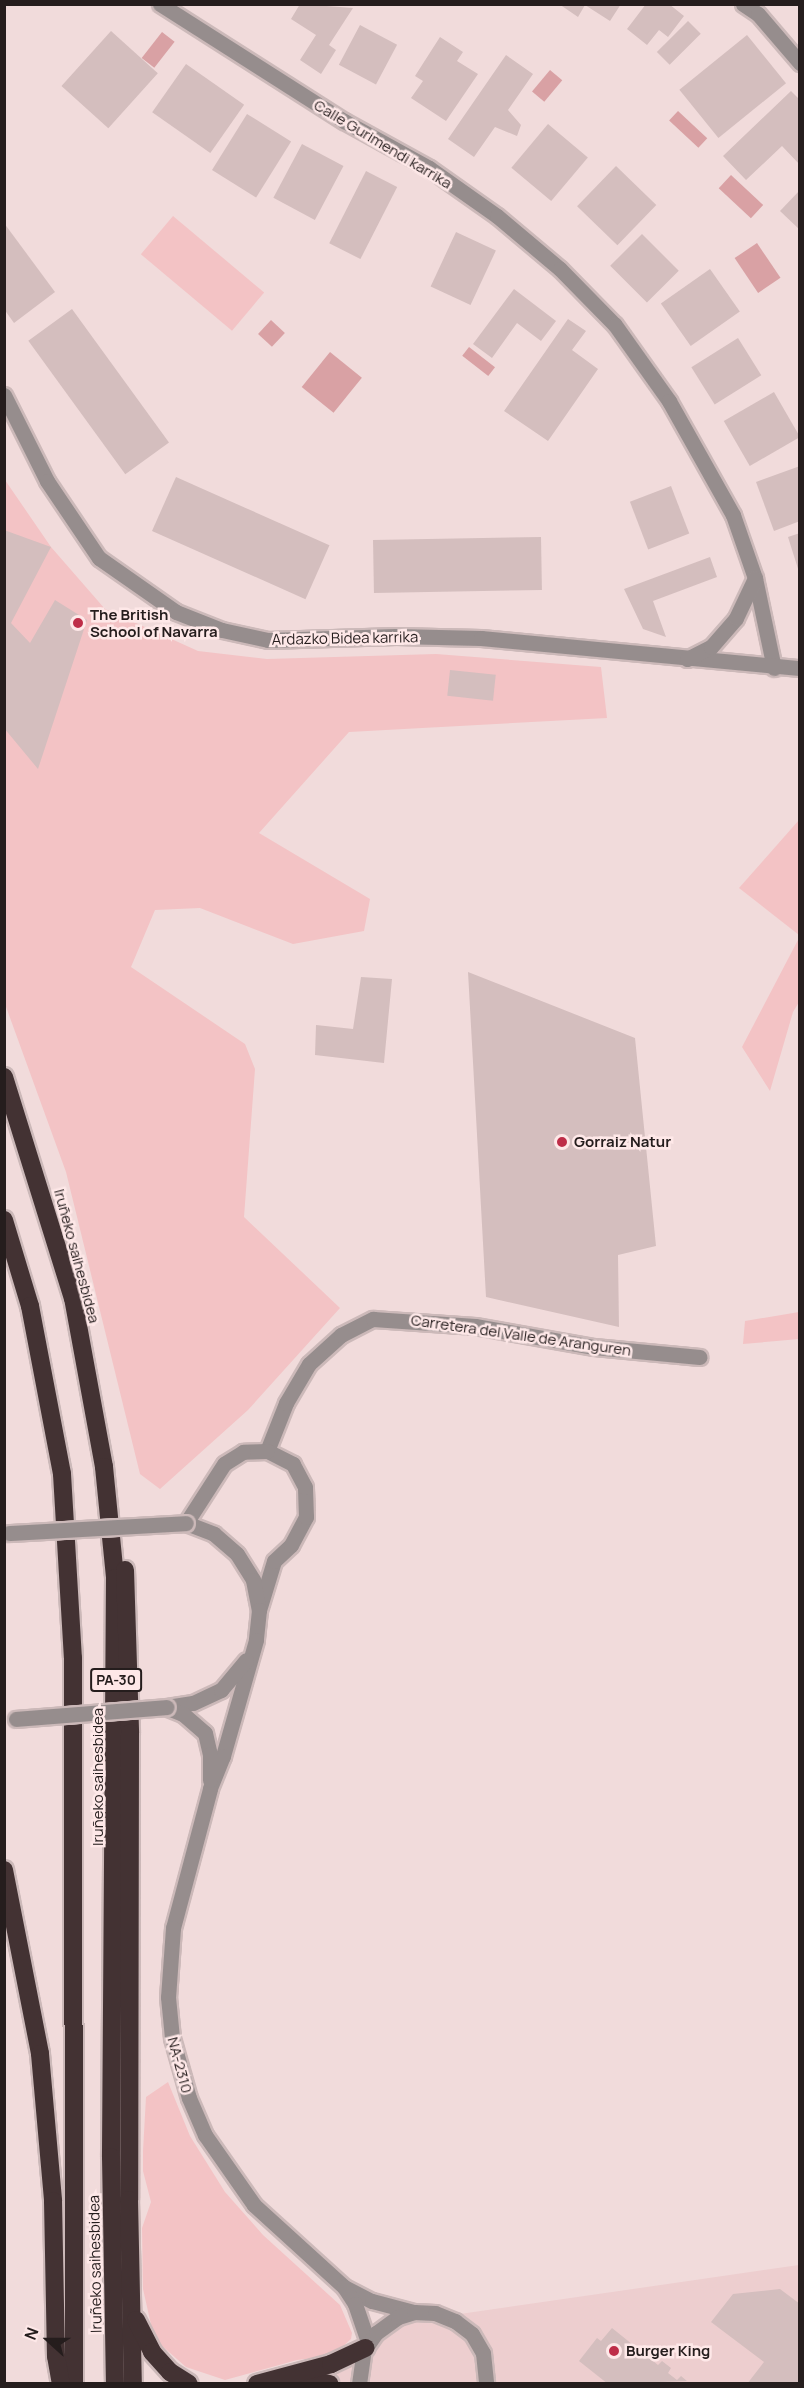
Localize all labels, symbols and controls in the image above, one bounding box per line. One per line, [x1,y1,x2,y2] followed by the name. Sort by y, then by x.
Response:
[311,96,455,192] street label: Calle Gurimendi karrika
[90,605,218,640] place label: The British School of Navarra
[71,616,85,630] marker: The British School of Navarra
[272,628,418,648] street label: Ardazko Bidea karrika
[574,1133,671,1151] place label: Gorraiz Natur
[555,1135,569,1149] marker: Gorraiz Natur
[50,1187,104,1325] street label: Iruñeko saihesbidea
[410,1311,632,1359] street label: Carretera del Valle de Aranguren
[89,1669,143,1691] road number: PA-30
[89,1708,107,1846] street label: Iruñeko saihesbidea
[164,2035,196,2095] street label: NA-2310
[85,2195,105,2333] street label: Iruñeko saihesbidea
[18,2310,78,2370] north arrow
[19,2324,44,2343] text: N
[626,2342,710,2360] place label: Burger King
[607,2344,621,2358] marker: Burger King

